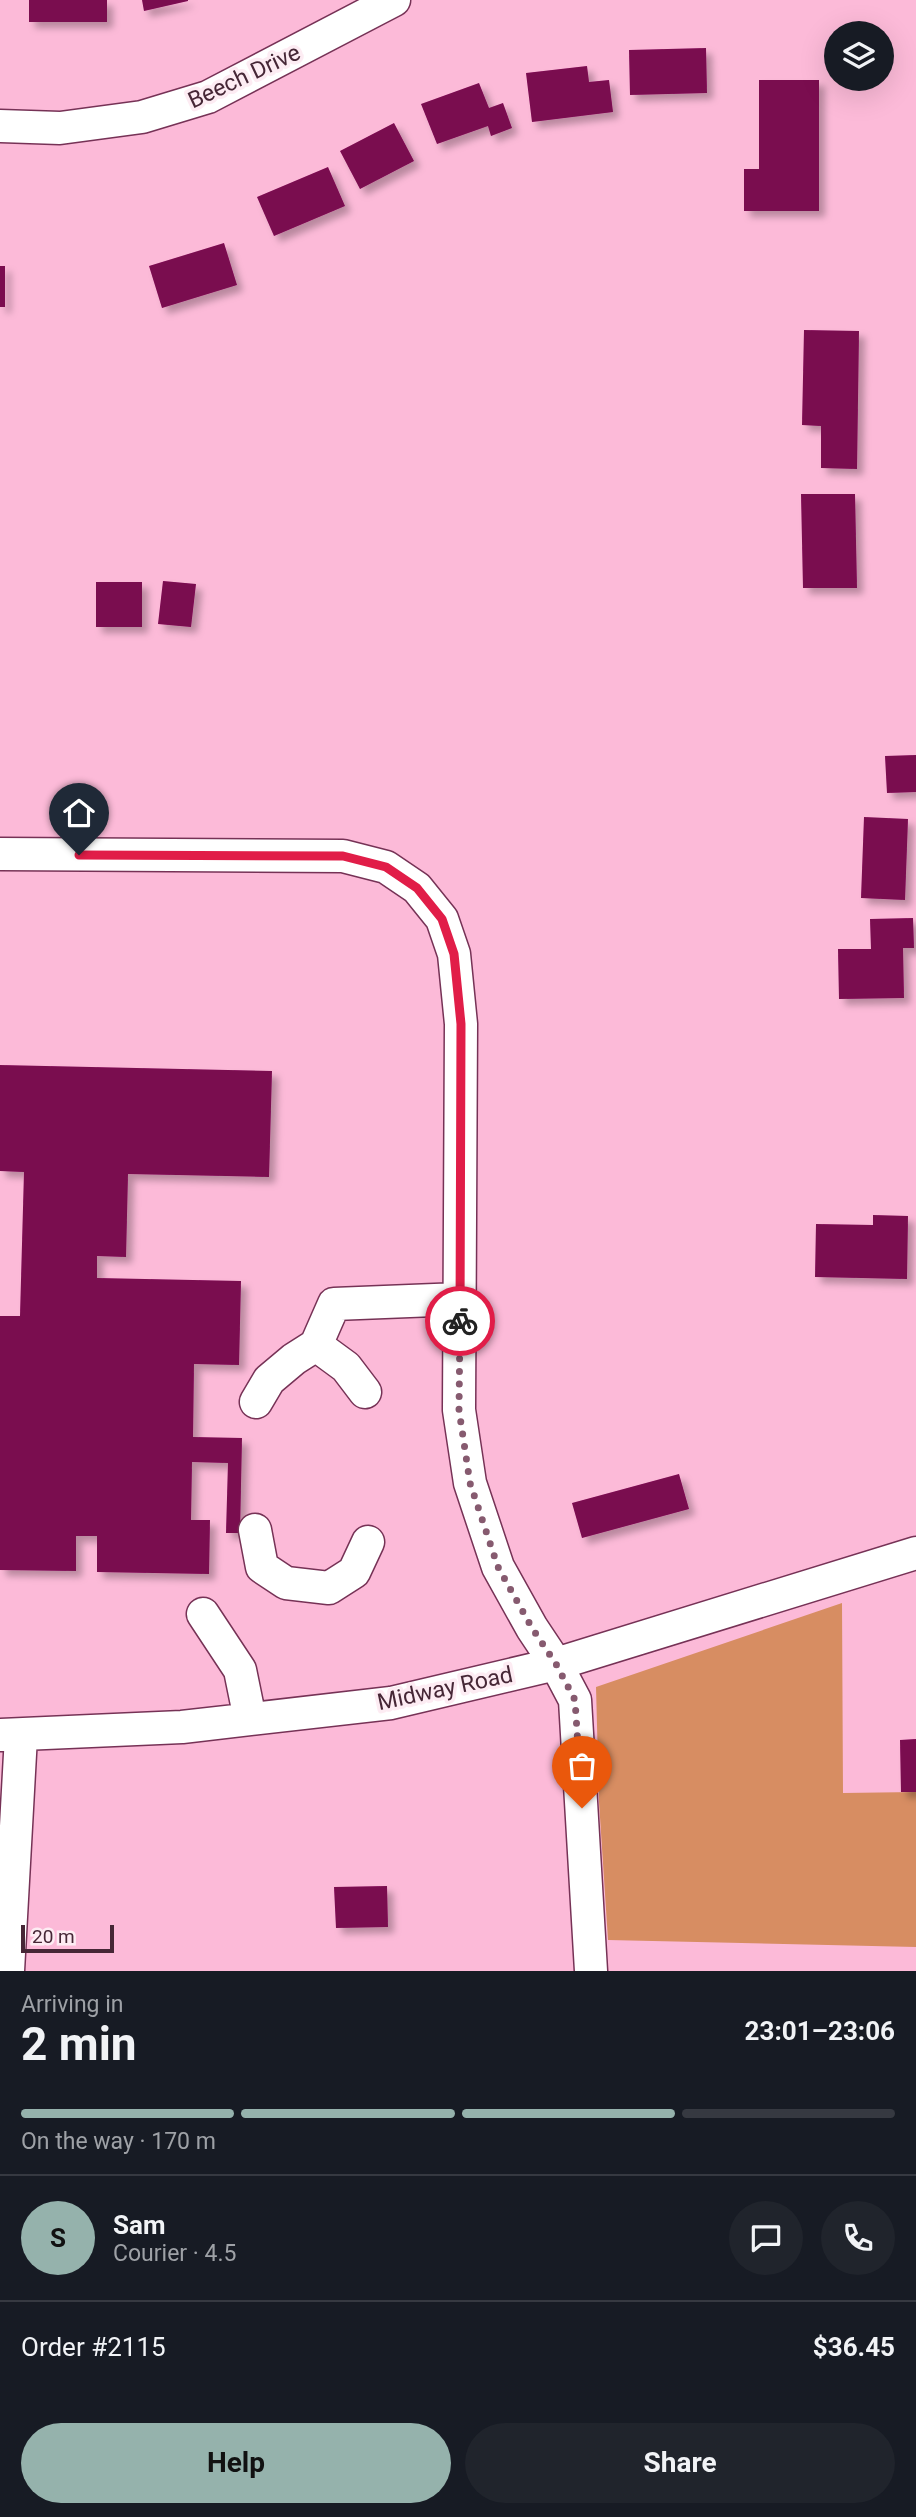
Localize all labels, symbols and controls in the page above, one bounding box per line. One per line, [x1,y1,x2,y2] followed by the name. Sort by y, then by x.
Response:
[824,21,894,91] map controls
[824,21,894,91] button: layers
[184,39,305,114] street label: Beech Drive
[49,783,109,855] pin
[60,794,98,832] icon: home
[425,1286,495,1356] courier
[441,1302,479,1340] icon: bike
[375,1661,515,1716] street label: Midway Road
[552,1736,612,1808] pin
[563,1747,601,1785] icon: bag
[21,1922,114,1954] scale bar
[32,1925,75,1948] text: 20 m
[21,1991,124,2018] text: Arriving in
[745,2016,895,2046] text: 23:01–23:06
[21,2017,137,2071] text: 2 min
[21,2128,216,2155] text: On the way · 170 m
[729,2201,803,2275] button: chat
[821,2201,895,2275] button: phone
[113,2210,165,2240] text: Sam
[50,2223,66,2253] text: S
[113,2240,236,2267] text: Courier · 4.5
[21,2332,166,2362] text: Order #2115
[813,2332,895,2362] text: $36.45
[21,2423,451,2503] button: Help
[465,2423,895,2503] button: Share

